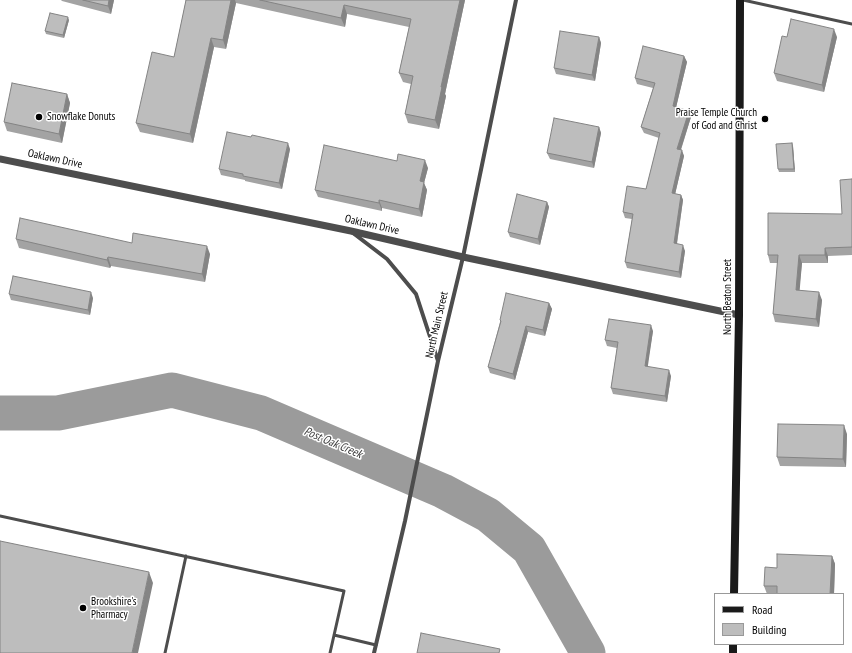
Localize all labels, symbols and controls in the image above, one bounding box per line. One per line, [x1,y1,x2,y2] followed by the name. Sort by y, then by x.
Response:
[676,106,757,132] place label: Praise Temple Church of God and Christ
[47,110,115,124] place label: Snowflake Donuts
[34,112,44,122] marker: Snowflake Donuts
[760,114,770,124] marker: Praise Temple Church of God and Christ
[27,147,83,171] street label: Oaklawn Drive
[344,212,400,238] street label: Oaklawn Drive
[721,259,735,335] street label: North Beaton Street
[423,290,451,360] street label: North Main Street
[302,424,364,462] water label: Post Oak Creek
[714,593,844,645] legend
[91,595,136,621] place label: Brookshire's Pharmacy
[752,602,772,617] text: Road
[78,603,88,613] marker: Brookshire's Pharmacy
[752,622,787,637] text: Building

